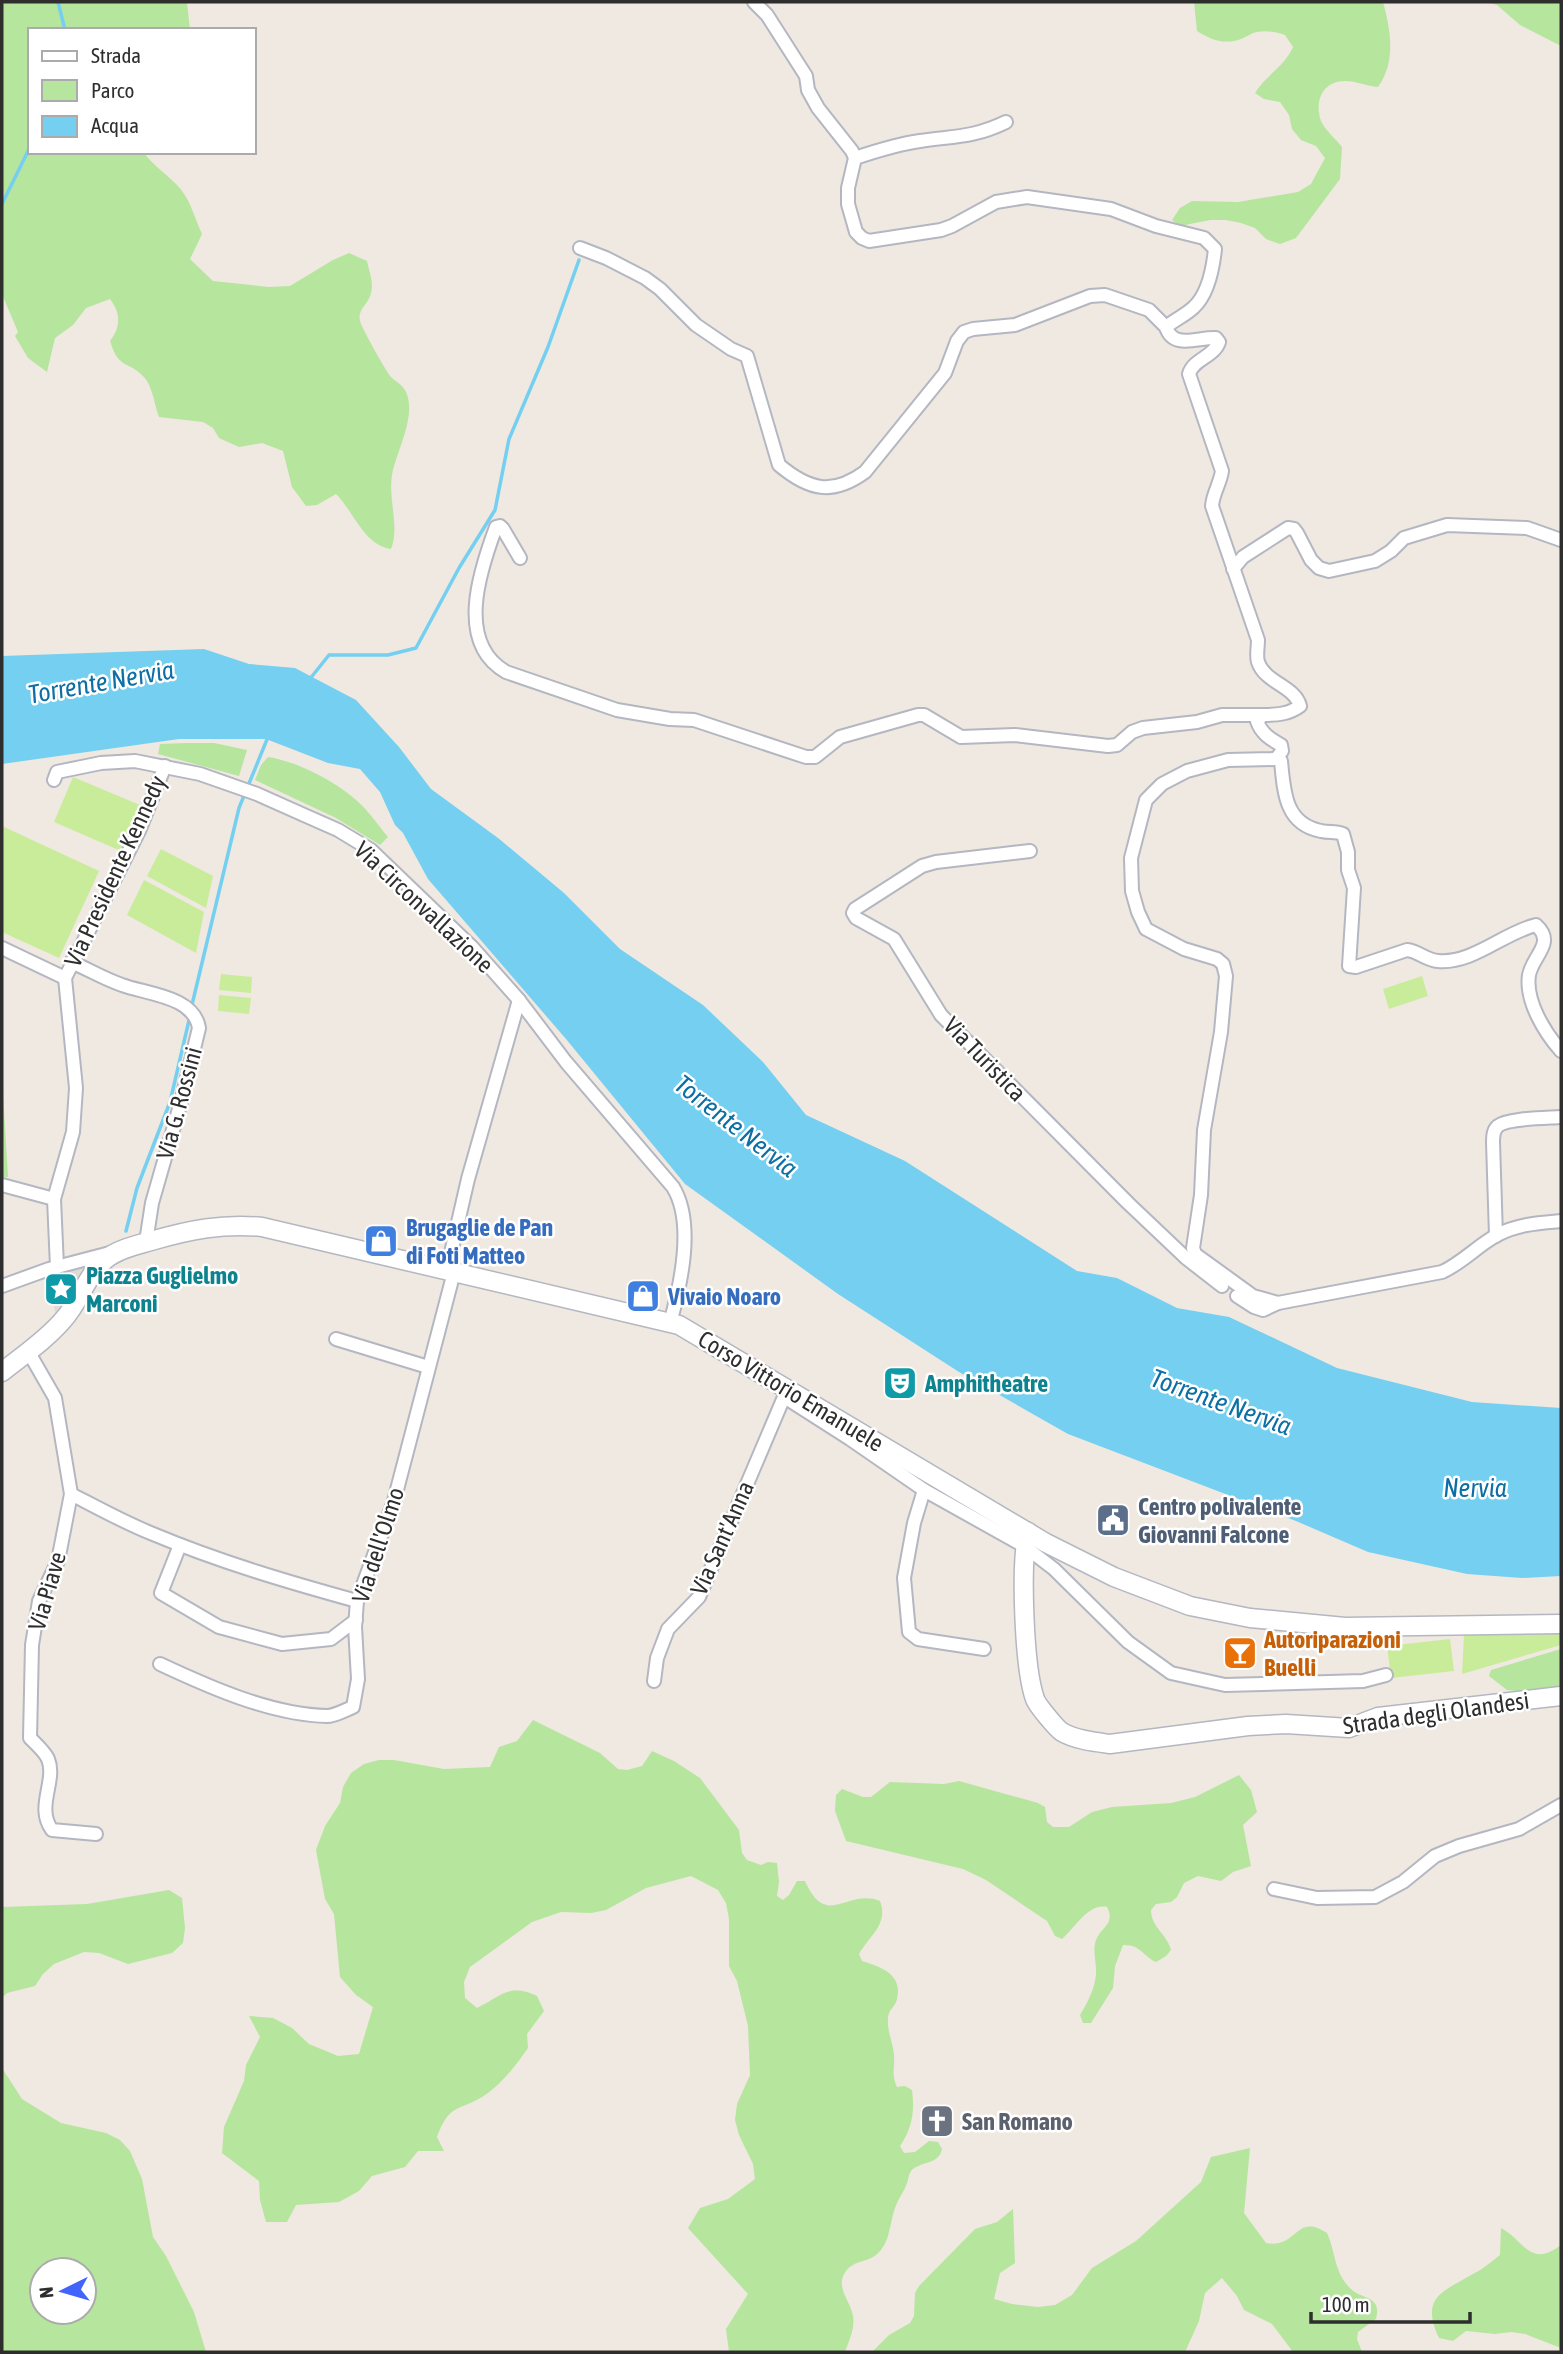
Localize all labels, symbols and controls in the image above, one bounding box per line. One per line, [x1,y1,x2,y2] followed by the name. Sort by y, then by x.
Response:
[28,28,256,154] legend
[91,43,141,67] text: Strada
[91,78,134,102] text: Parco
[91,113,139,137] text: Acqua
[26,654,176,710] water label: Torrente Nervia
[59,771,171,971] street label: Via Presidente Kennedy
[349,836,499,978] street label: Via Circonvallazione
[938,1011,1032,1107] street label: Via Turistica
[151,1044,207,1162] street label: Via G. Rossini
[669,1069,803,1183] water label: Torrente Nervia
[406,1214,553,1269] place label: Brugaglie de Pan di Foti Matteo
[362,1222,400,1260] shop icon: Brugaglie de Pan di Foti Matteo
[86,1262,238,1317] place label: Piazza Guglielmo Marconi
[42,1270,80,1308] place icon: Piazza Guglielmo Marconi
[624,1277,662,1315] shop icon: Vivaio Noaro
[667,1283,781,1310] place label: Vivaio Noaro
[693,1325,889,1457] street label: Corso Vittorio Emanuele
[1147,1363,1295,1441] water label: Torrente Nervia
[881,1364,919,1402] theatre icon: Amphitheatre
[924,1370,1048,1397] place label: Amphitheatre
[1443,1473,1507,1503] water label: Nervia
[685,1477,759,1599] street label: Via Sant'Anna
[347,1484,409,1606] street label: Via dell'Olmo
[1138,1493,1302,1548] place label: Centro polivalente Giovanni Falcone
[1094,1501,1132,1539] public building icon: Centro polivalente Giovanni Falcone
[23,1549,71,1633] street label: Via Piave
[1263,1626,1401,1681] place label: Autoriparazioni Buelli
[1221,1634,1259,1672] bar icon: Autoriparazioni Buelli
[1341,1687,1531,1739] street label: Strada degli Olandesi
[918,2102,956,2140] church icon: San Romano
[962,2108,1073,2135] place label: San Romano
[28,2256,98,2326] north arrow
[1311,2280,1470,2324] scale bar
[35,2286,58,2299] text: N
[1322,2292,1370,2316] text: 100 m

